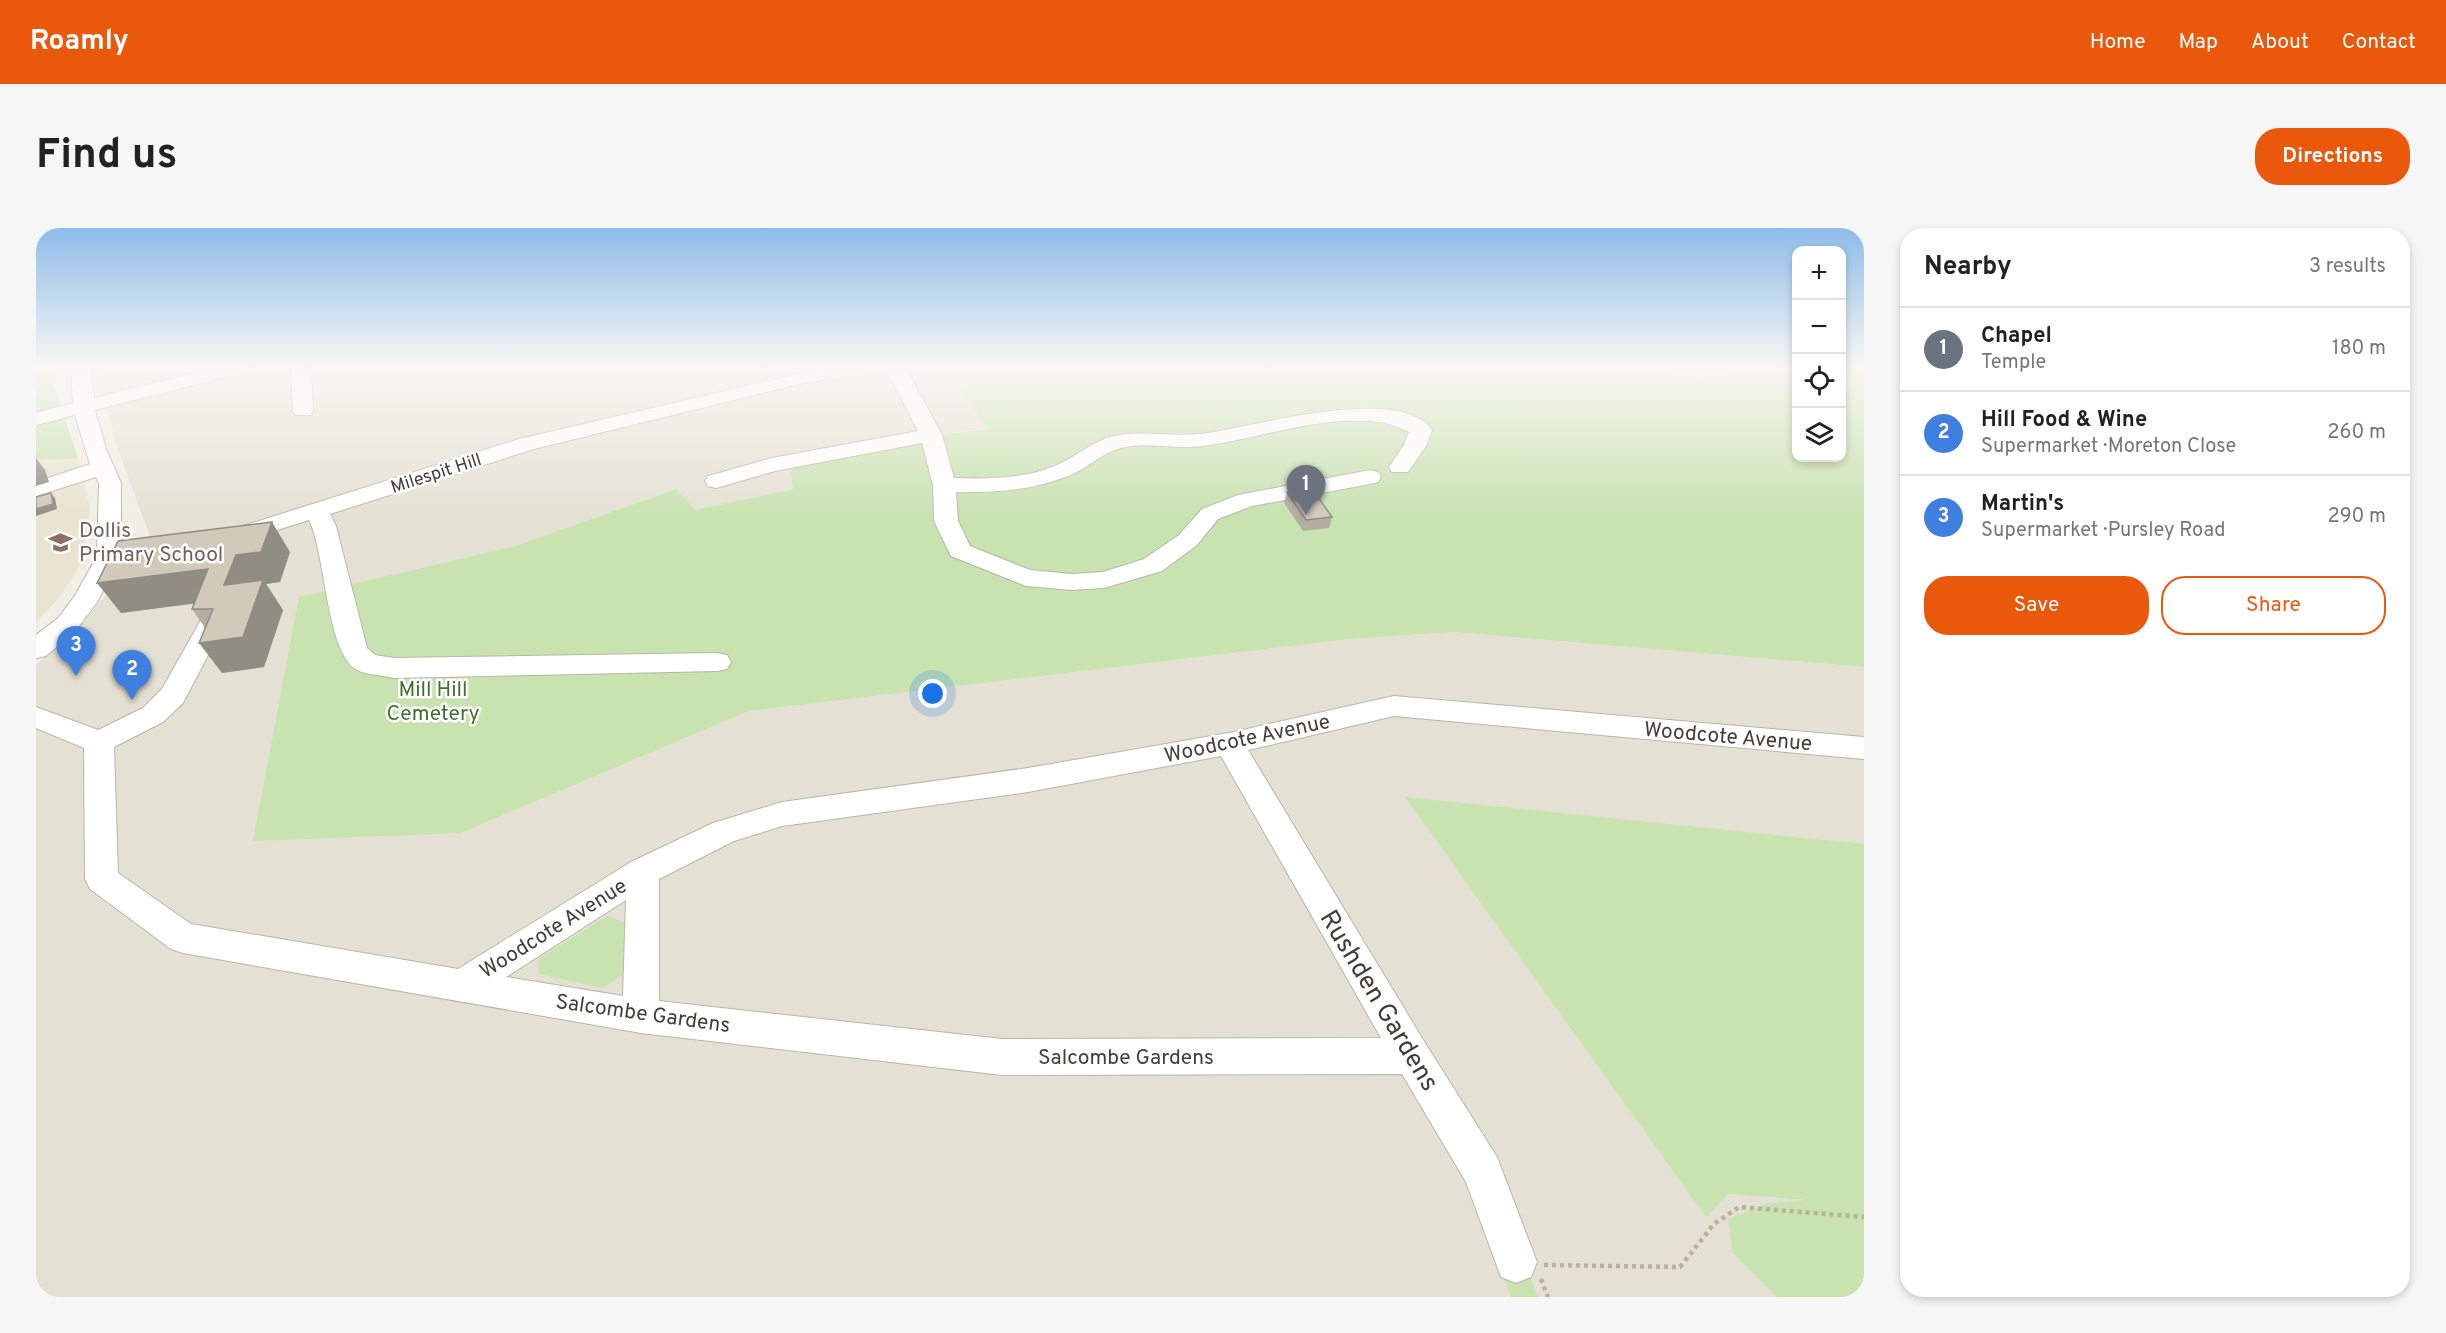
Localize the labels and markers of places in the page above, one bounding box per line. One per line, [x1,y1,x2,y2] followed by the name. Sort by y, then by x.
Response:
[1286,466,1326,515] pin: 1
[79,518,223,569] place label: Dollis Primary School
[48,529,74,555] school or university icon: Dollis Primary School
[56,626,96,676] pin: 3
[112,650,152,700] pin: 2

